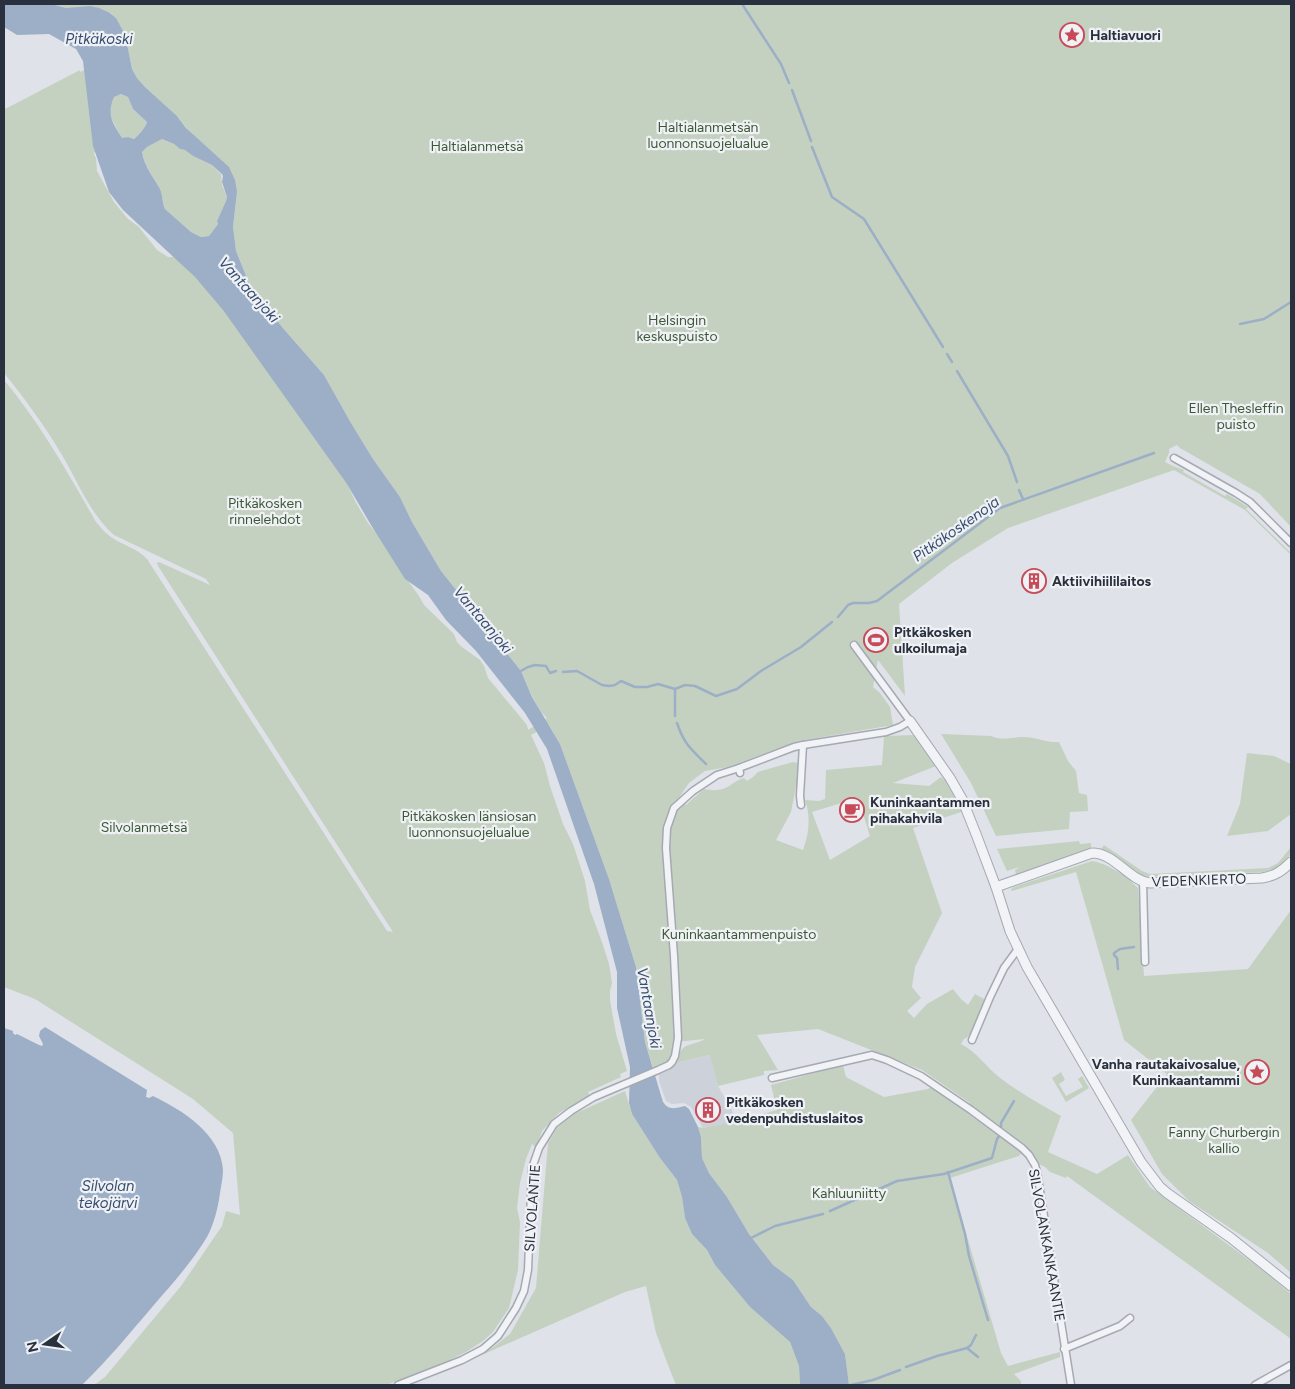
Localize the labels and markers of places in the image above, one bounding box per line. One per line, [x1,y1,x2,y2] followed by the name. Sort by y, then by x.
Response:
[1059,22,1085,48] place icon: Haltiavuori
[1090,27,1161,44] place label: Haltiavuori
[1021,568,1047,594] building icon: Aktiivihiililaitos
[1052,573,1152,590] place label: Aktiivihiililaitos
[894,624,971,657] place label: Pitkäkosken ulkoilumaja
[863,627,889,653] sports icon: Pitkäkosken ulkoilumaja
[870,794,990,827] place label: Kuninkaantammen pihakahvila
[839,797,865,823] cafe icon: Kuninkaantammen pihakahvila
[1092,1056,1240,1089] place label: Vanha rautakaivosalue, Kuninkaantammi
[1244,1059,1270,1085] place icon: Vanha rautakaivosalue, Kuninkaantammi
[726,1094,864,1127] place label: Pitkäkosken vedenpuhdistuslaitos
[695,1097,721,1123] building icon: Pitkäkosken vedenpuhdistuslaitos

